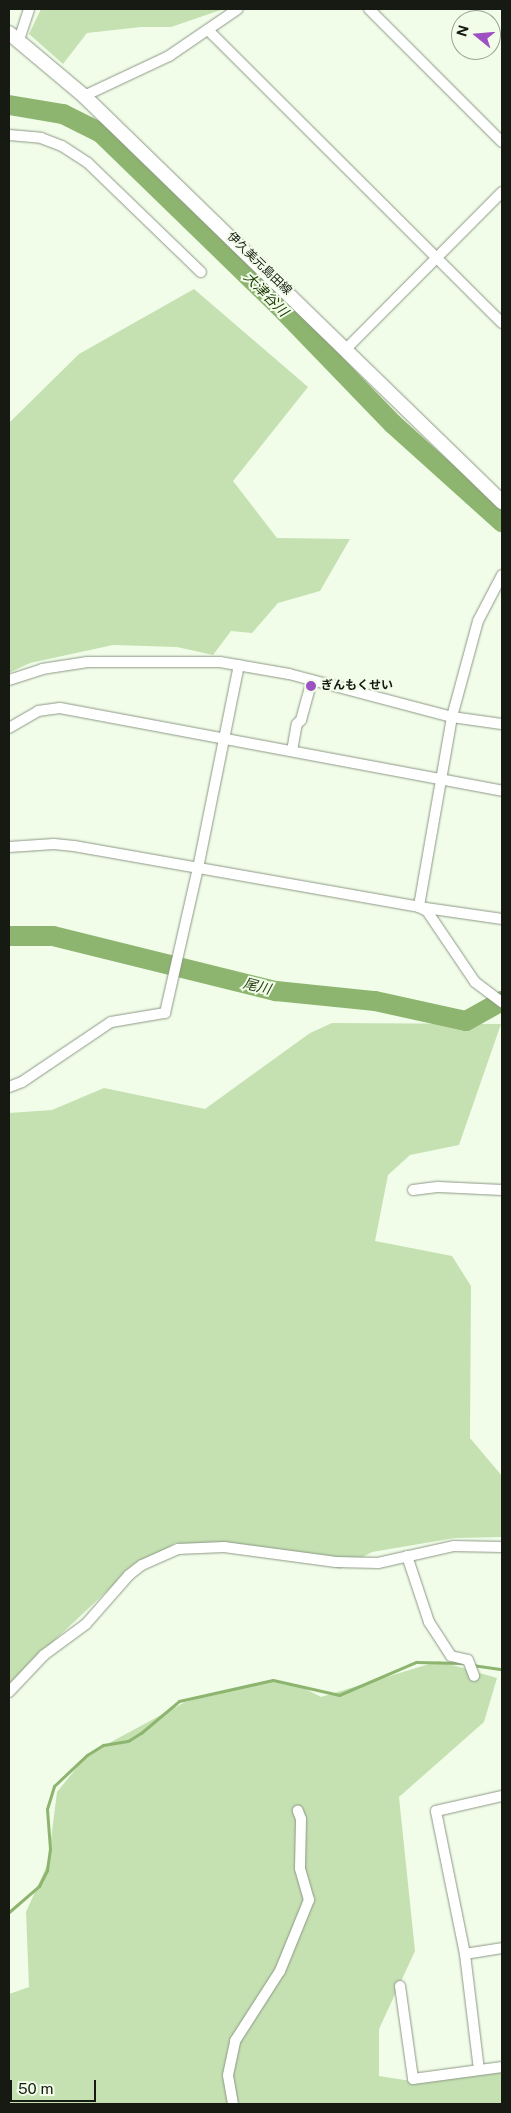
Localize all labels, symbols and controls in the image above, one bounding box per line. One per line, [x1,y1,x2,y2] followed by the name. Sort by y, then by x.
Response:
[451,10,501,60] north arrow
[453,23,472,38] text: N
[224,230,294,298] street label: 伊久美元島田線
[240,268,292,320] water label: 大津谷川
[321,679,393,693] place label: ぎんもくせい
[305,680,317,692] marker: ぎんもくせい
[241,974,273,998] water label: 尾川
[12,2070,99,2102] scale bar
[18,2080,53,2097] text: 50 m

